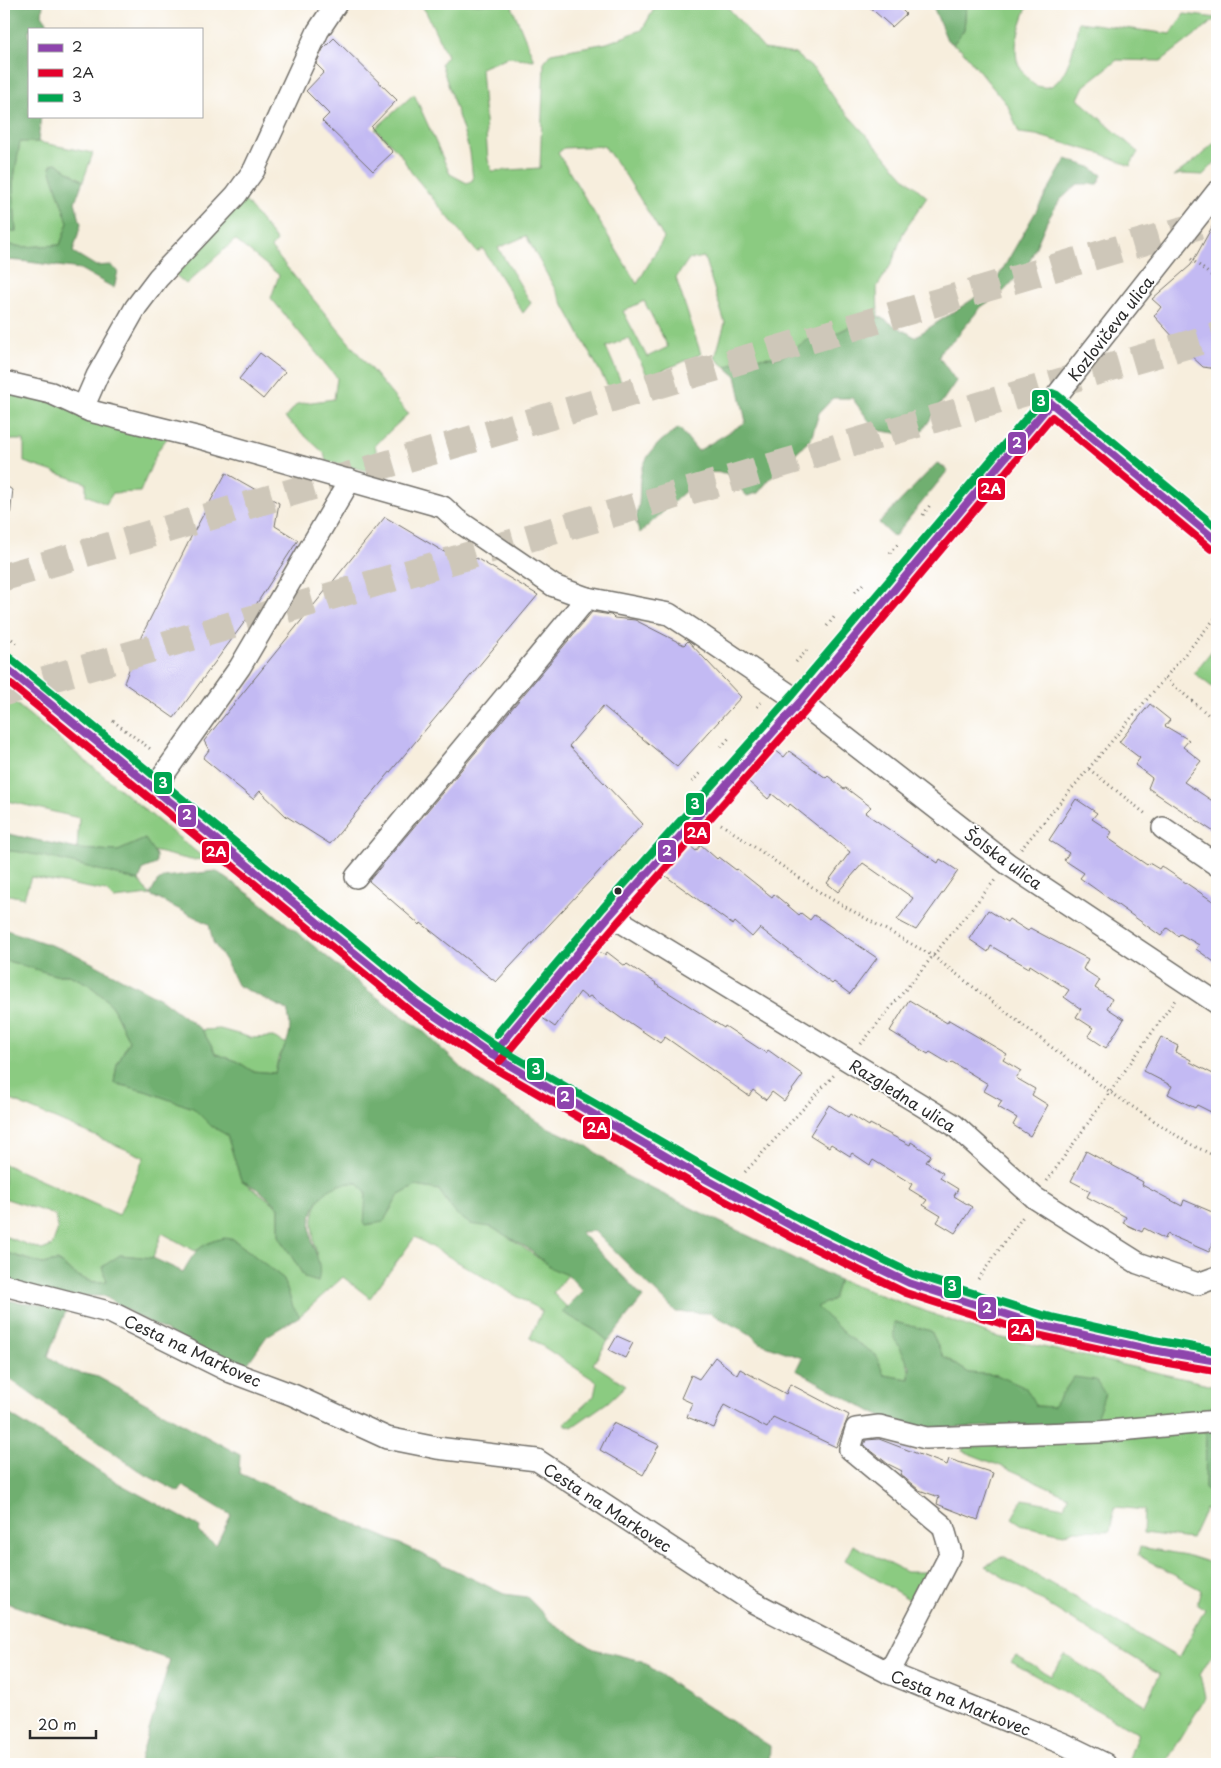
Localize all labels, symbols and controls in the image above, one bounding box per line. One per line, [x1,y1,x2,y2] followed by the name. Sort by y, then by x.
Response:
[28,28,202,118] legend
[72,34,83,57] text: 2
[72,60,94,83] text: 2A
[72,84,82,107] text: 3
[1061,270,1159,386] street label: Kozlovičeva ulica
[1031,389,1050,413] line badge: 3
[1036,390,1046,411] text: 3
[1007,431,1027,455] line badge: 2
[1012,432,1022,453] text: 2
[977,477,1006,501] line badge: 2A
[981,478,1001,499] text: 2A
[153,771,173,795] line badge: 3
[158,772,168,793] text: 3
[685,792,705,816] line badge: 3
[690,793,700,814] text: 3
[177,804,197,828] line badge: 2
[182,804,192,825] text: 2
[683,821,711,845] line badge: 2A
[687,822,707,843] text: 2A
[960,822,1048,894] street label: Šolska ulica
[657,839,677,863] line badge: 2
[201,840,230,864] line badge: 2A
[662,840,672,861] text: 2
[206,841,226,862] text: 2A
[613,886,623,896] unlabelled marker
[845,1053,961,1137] street label: Razgledna ulica
[526,1057,545,1081] line badge: 3
[531,1058,541,1079] text: 3
[556,1086,575,1110] line badge: 2
[560,1086,570,1107] text: 2
[582,1116,611,1140] line badge: 2A
[587,1117,607,1138] text: 2A
[943,1275,962,1299] line badge: 3
[947,1275,957,1296] text: 3
[977,1296,997,1320] line badge: 2
[982,1297,992,1318] text: 2
[120,1308,266,1392] street label: Cesta na Markovec
[1007,1318,1035,1342] line badge: 2A
[1011,1319,1031,1340] text: 2A
[539,1456,677,1558] street label: Cesta na Markovec
[887,1663,1035,1741] street label: Cesta na Markovec
[30,1708,96,1740] scale bar
[38,1712,77,1735] text: 20 m

